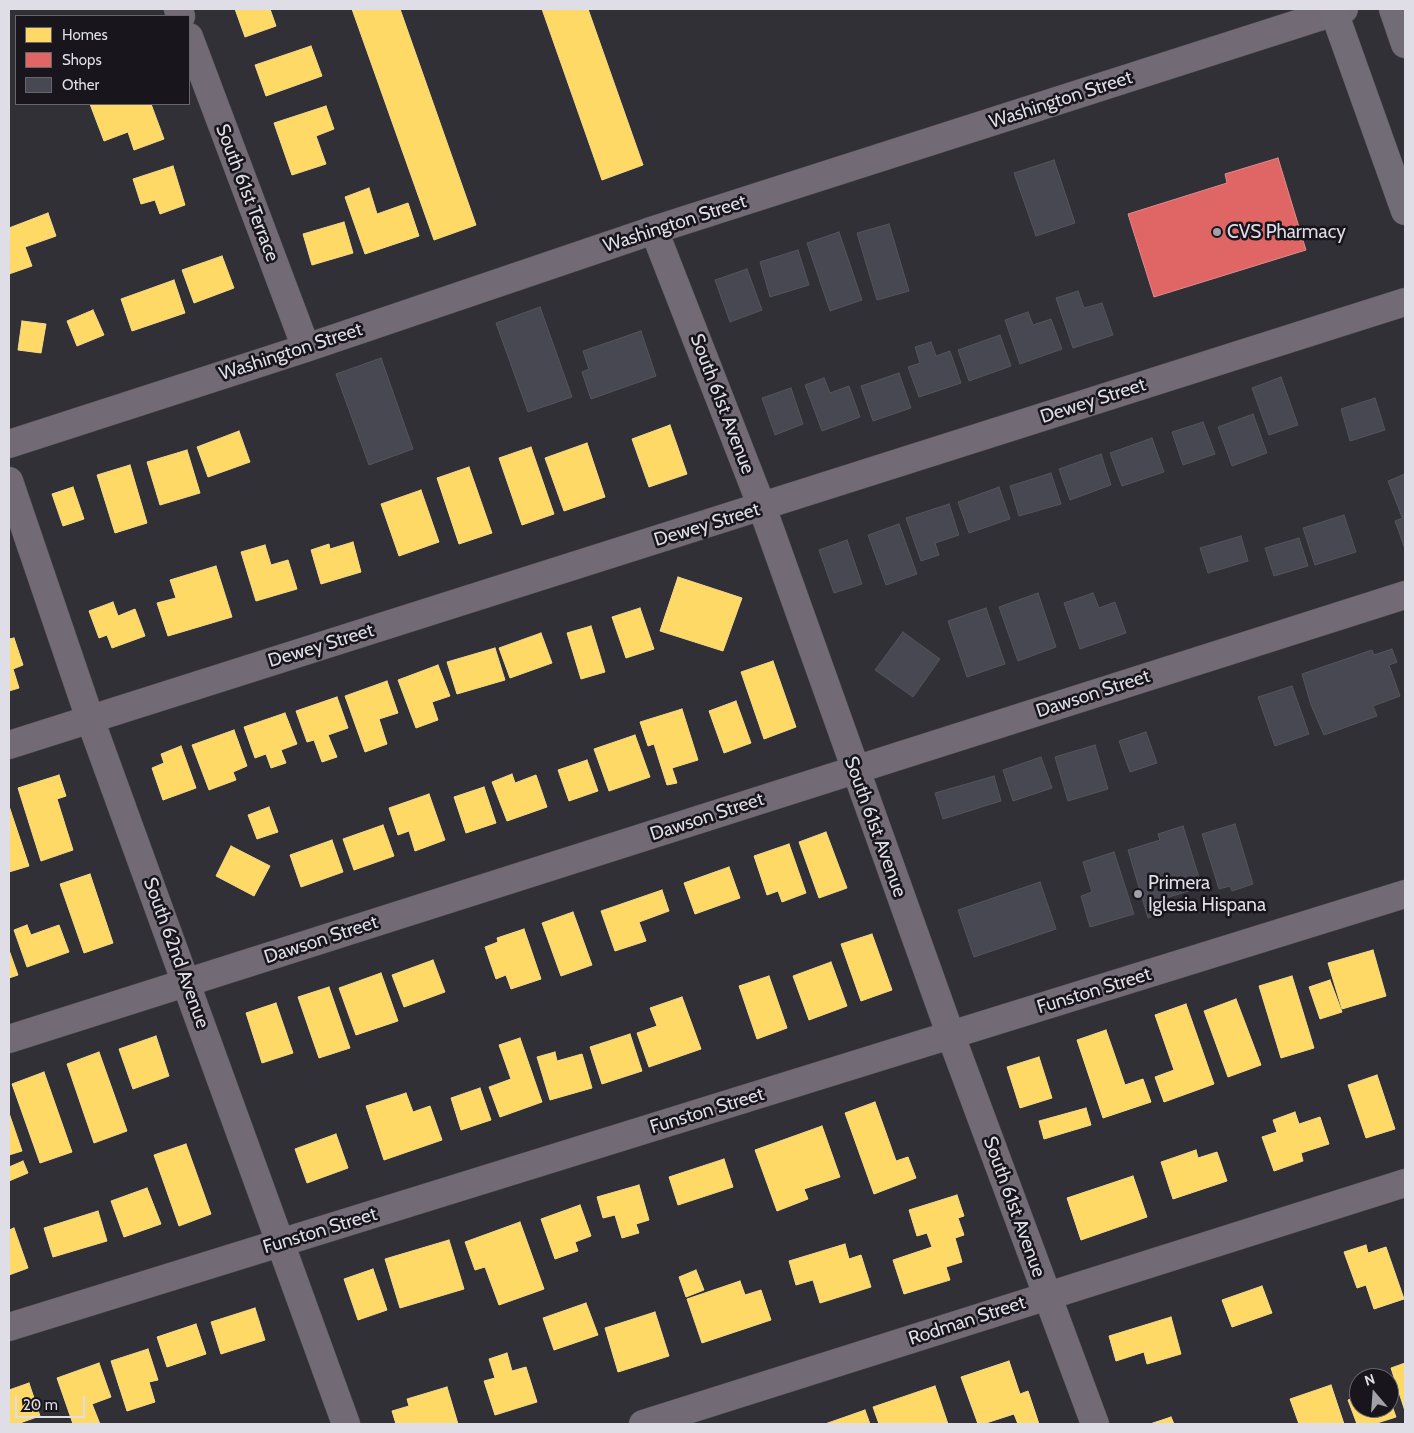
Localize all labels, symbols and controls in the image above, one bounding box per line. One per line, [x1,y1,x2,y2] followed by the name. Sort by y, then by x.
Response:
[15,15,190,105] legend
[62,26,108,44] text: Homes
[62,51,102,69] text: Shops
[987,66,1135,134] street label: Washington Street
[62,76,99,94] text: Other
[210,121,284,265] street label: South 61st Terrace
[601,190,749,258] street label: Washington Street
[1227,221,1346,243] place label: CVS Pharmacy
[1211,226,1223,238] marker: CVS Pharmacy
[217,318,365,386] street label: Washington Street
[685,331,759,477] street label: South 61st Avenue
[1037,373,1149,429] street label: Dewey Street
[651,498,763,552] street label: Dewey Street
[265,619,377,673] street label: Dewey Street
[1033,665,1153,723] street label: Dawson Street
[839,754,911,900] street label: South 61st Avenue
[647,788,767,846] street label: Dawson Street
[1148,872,1266,916] place label: Primera Iglesia Hispana
[138,874,214,1032] street label: South 62nd Avenue
[1132,888,1144,900] marker: Primera Iglesia Hispana
[261,911,381,969] street label: Dawson Street
[1034,963,1154,1019] street label: Funston Street
[647,1083,767,1139] street label: Funston Street
[978,1134,1050,1280] street label: South 61st Avenue
[260,1203,380,1259] street label: Funston Street
[906,1291,1028,1351] street label: Rodman Street
[1349,1368,1399,1418] north arrow
[1362,1370,1377,1390] text: N
[18,1386,88,1418] scale bar
[23,1396,58,1414] text: 20 m

